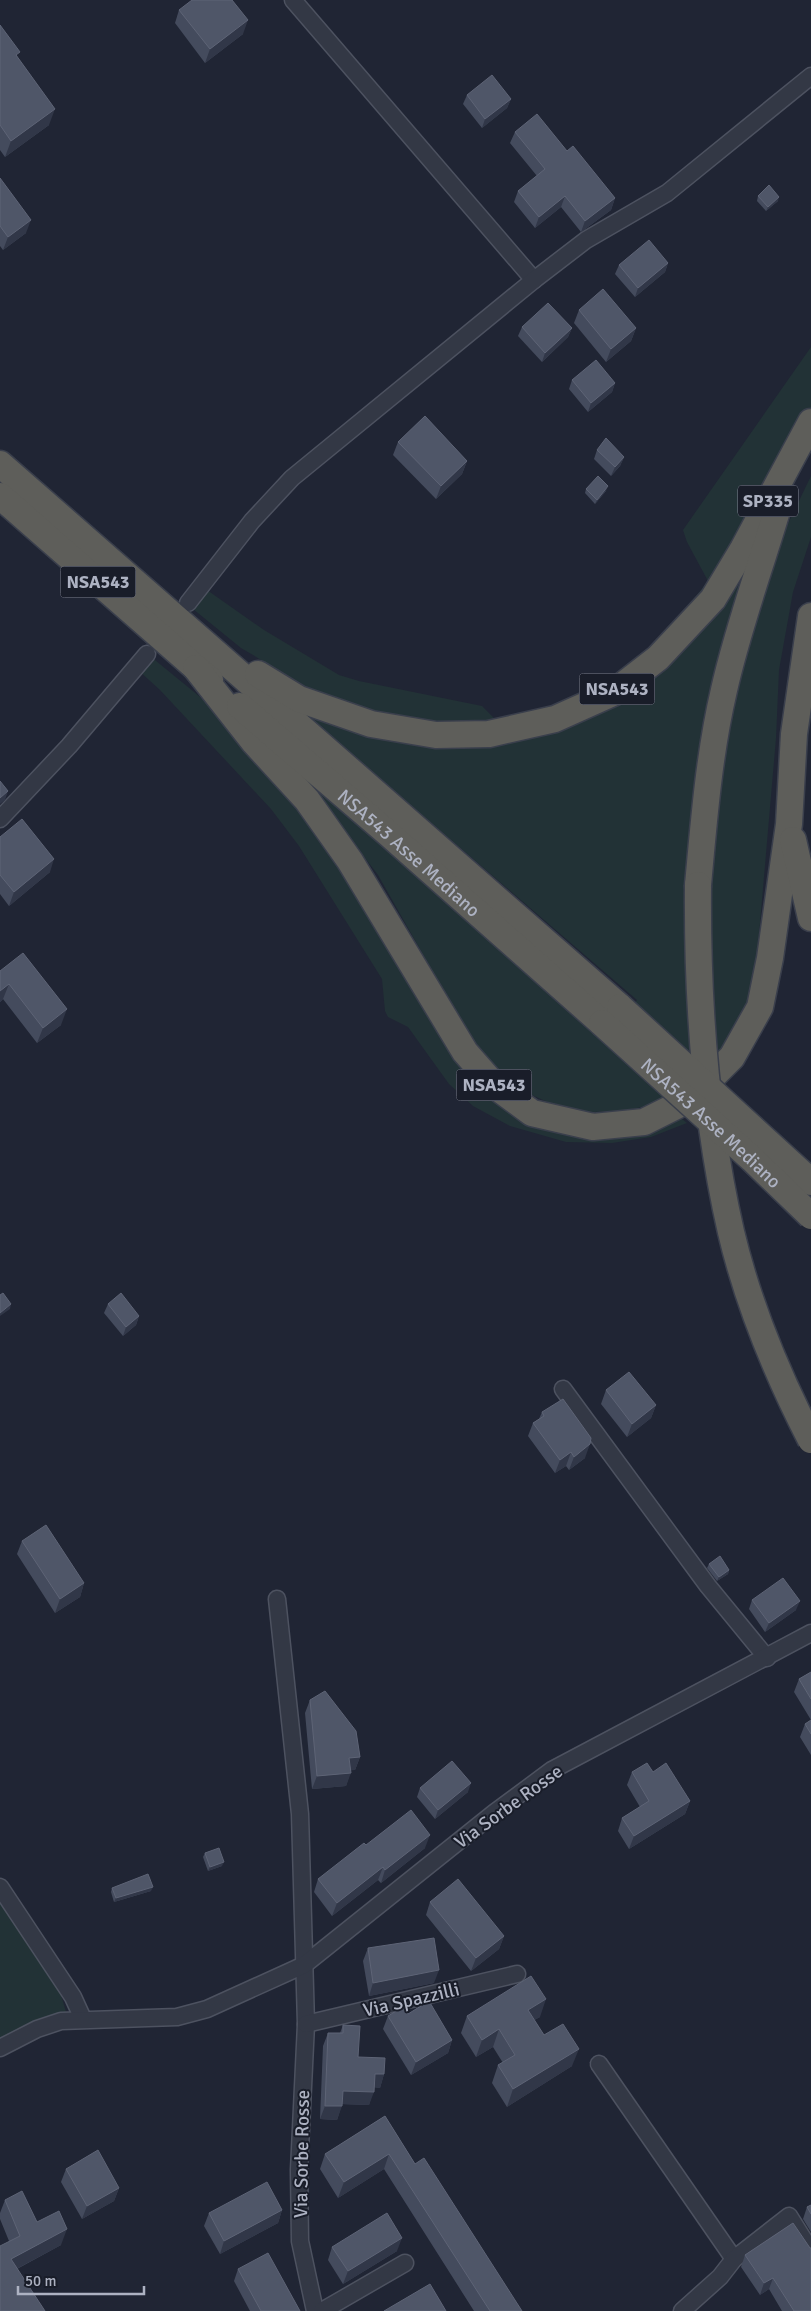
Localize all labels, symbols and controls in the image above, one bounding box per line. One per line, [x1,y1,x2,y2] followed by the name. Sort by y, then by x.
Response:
[738,486,798,516] road number: SP335
[61,566,136,598] road number: NSA543
[580,674,654,704] road number: NSA543
[332,784,485,923] street label: NSA543 Asse Mediano
[635,1053,786,1194] street label: NSA543 Asse Mediano
[456,1070,532,1100] road number: NSA543
[450,1759,568,1854] street label: Via Sorbe Rosse
[361,1977,462,2023] street label: Via Spazzilli
[289,2090,315,2218] street label: Via Sorbe Rosse
[18,2264,144,2296] scale bar
[25,2272,56,2290] text: 50 m

